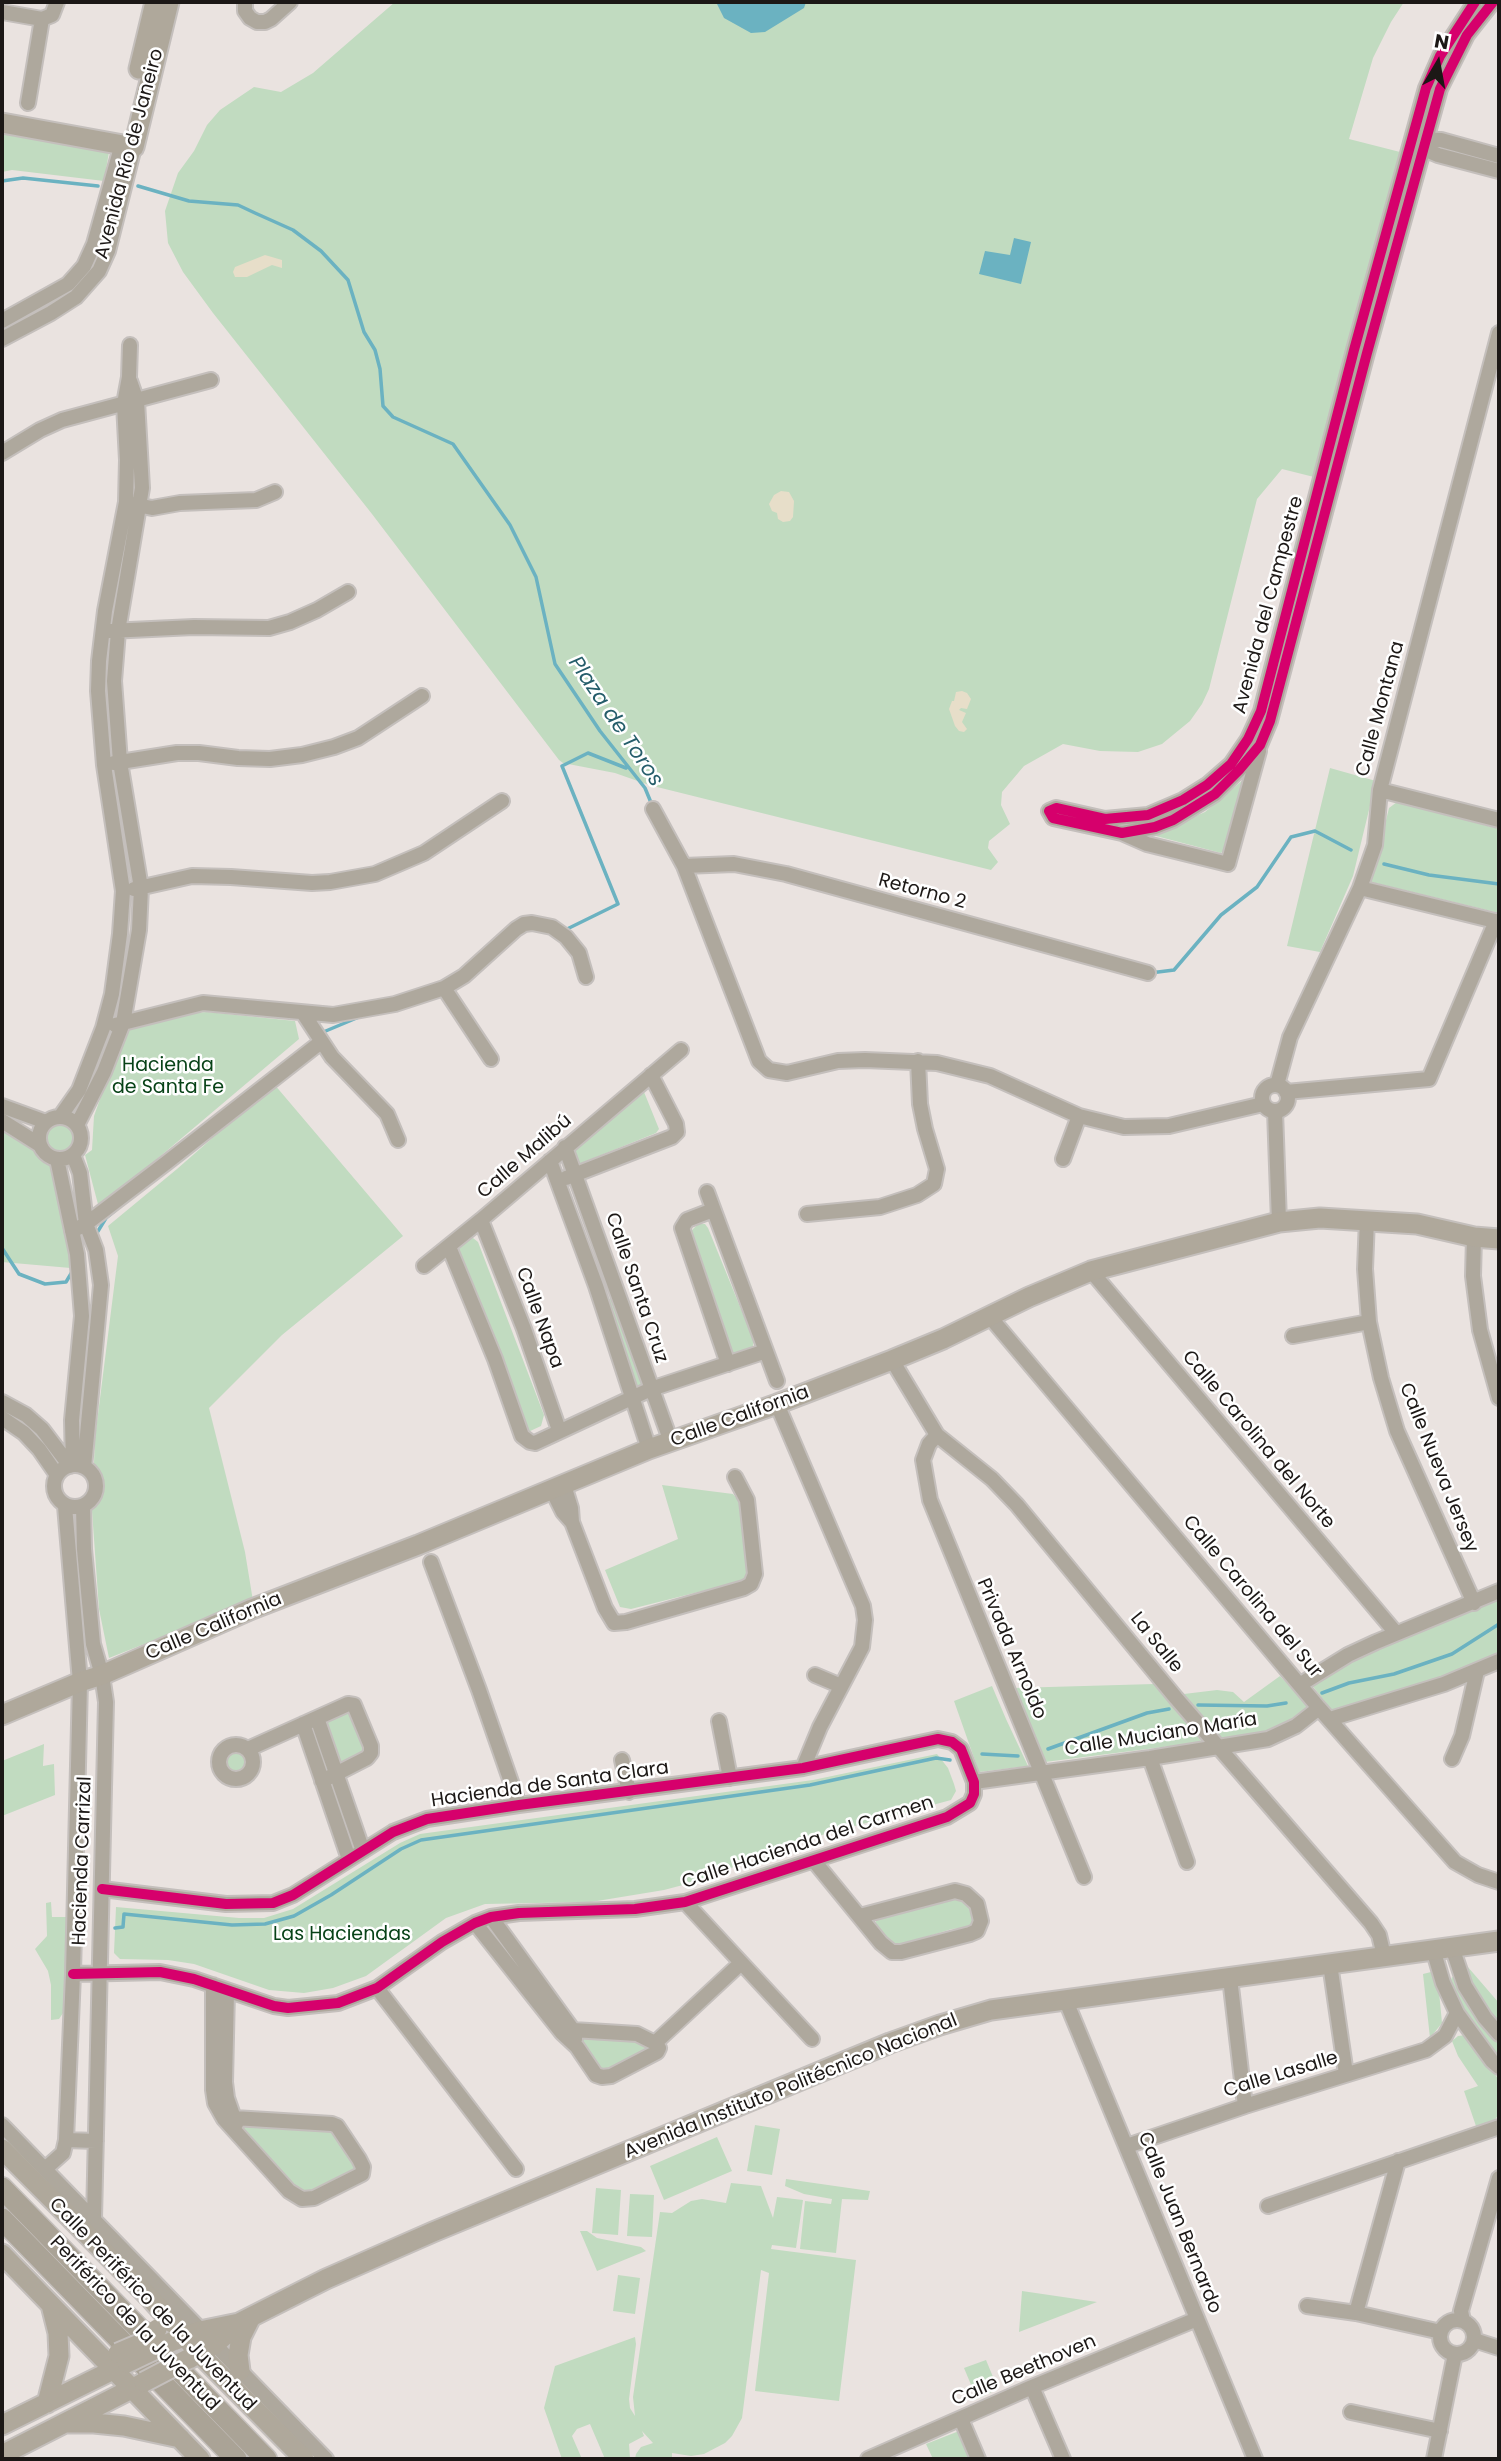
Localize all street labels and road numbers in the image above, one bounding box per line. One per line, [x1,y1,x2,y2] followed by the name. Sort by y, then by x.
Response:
[91,46,169,262] street label: Avenida Río de Janeiro
[1229,494,1309,716] street label: Avenida del Campestre
[1352,639,1410,779] street label: Calle Montana
[876,869,968,915] street label: Retorno 2
[473,1110,577,1204] street label: Calle Malibú
[600,1210,672,1366] street label: Calle Santa Cruz
[510,1264,568,1372] street label: Calle Napa
[1177,1346,1339,1534] street label: Calle Carolina del Norte
[1394,1380,1482,1556] street label: Calle Nueva Jersey
[668,1381,812,1453] street label: Calle California
[1177,1511,1327,1683] street label: Calle Carolina del Sur
[971,1575,1051,1723] street label: Privada Arnoldo
[142,1588,286,1666] street label: Calle California
[1125,1608,1187,1678] street label: La Salle
[1063,1709,1259,1761] street label: Calle Muciano María
[430,1757,670,1813] street label: Hacienda de Santa Clara
[69,1776,97,1946] street label: Hacienda Carrizal
[679,1792,937,1894] street label: Calle Hacienda del Carmen
[621,2010,961,2164] street label: Avenida Instituto Politécnico Nacional
[1221,2047,1341,2103] street label: Calle Lasalle
[1132,2129,1226,2317] street label: Calle Juan Bernardo
[44,2194,260,2416] street label: Calle Periférico de la Juventud
[44,2232,224,2416] street label: Periférico de la Juventud
[948,2330,1100,2412] street label: Calle Beethoven

